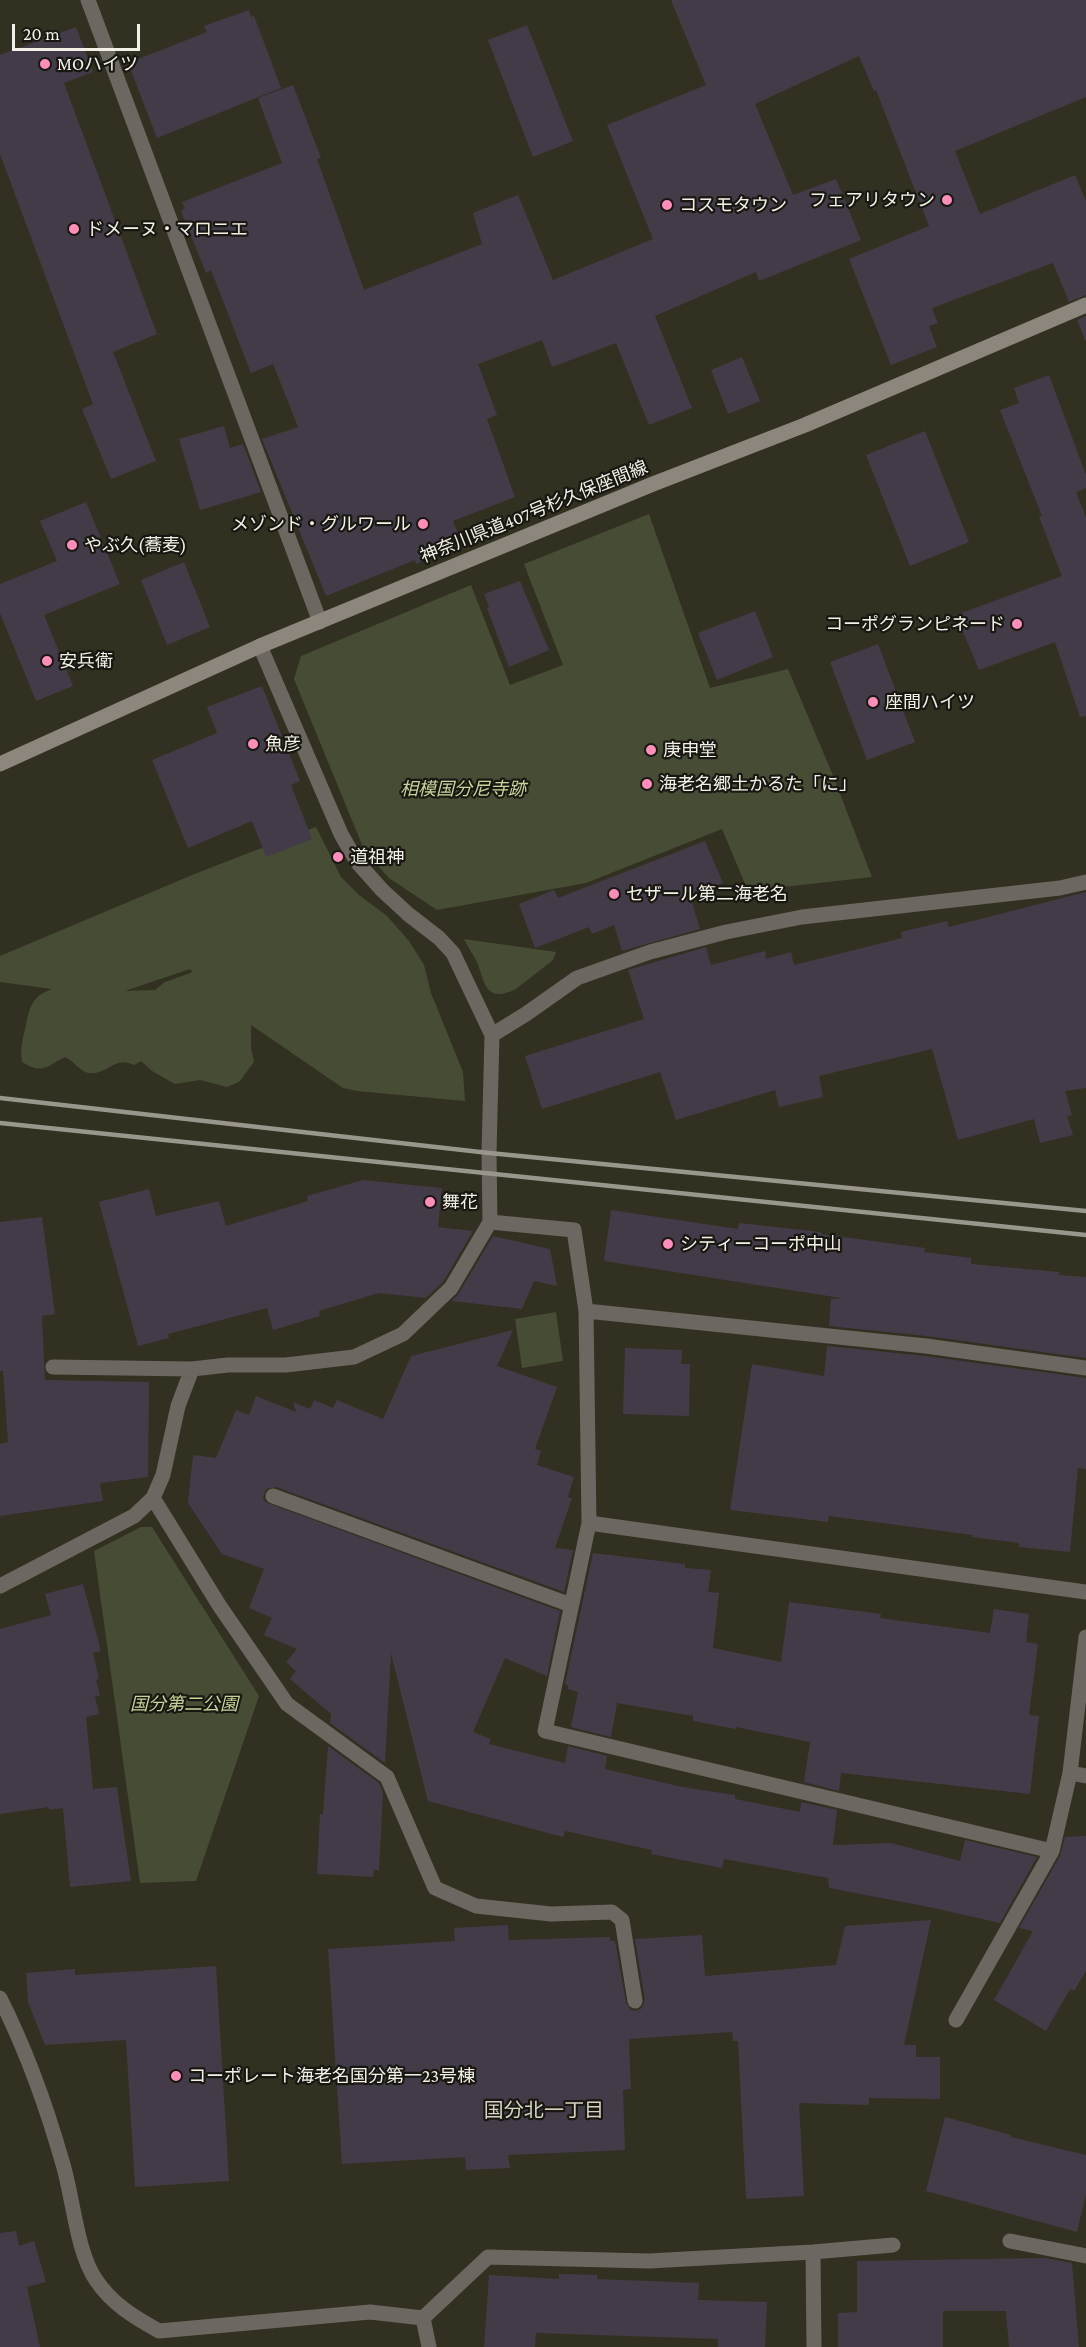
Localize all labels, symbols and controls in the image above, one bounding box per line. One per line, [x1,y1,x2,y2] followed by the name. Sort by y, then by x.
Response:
[15,12,142,50] scale bar
[23,24,60,44] text: 20 m
[57,53,138,75] place label: MOハイツ
[38,57,52,71] marker: MOハイツ
[809,189,935,211] place label: フェアリタウン
[940,193,954,207] marker: フェアリタウン
[679,194,787,216] place label: コスモタウン
[660,198,674,212] marker: コスモタウン
[86,218,248,240] place label: ドメーヌ・マロニエ
[67,222,81,236] marker: ドメーヌ・マロニエ
[417,456,651,568] street label: 神奈川県道407号杉久保座間線
[231,513,411,535] place label: メゾンド・グルワール
[416,517,430,531] marker: メゾンド・グルワール
[84,534,187,556] place label: やぶ久(蕎麦)
[65,538,79,552] marker: やぶ久(蕎麦)
[825,613,1005,635] place label: コーポグランピネード
[1010,617,1024,631] marker: コーポグランピネード
[59,650,113,672] place label: 安兵衛
[40,654,54,668] marker: 安兵衛
[885,691,975,713] place label: 座間ハイツ
[866,695,880,709] marker: 座間ハイツ
[265,733,301,755] place label: 魚彦
[246,737,260,751] marker: 魚彦
[663,739,717,761] place label: 庚申堂
[644,743,658,757] marker: 庚申堂
[659,773,857,795] place label: 海老名郷土かるた「に」
[640,777,654,791] marker: 海老名郷土かるた「に」
[400,778,526,800] park label: 相模国分尼寺跡
[350,846,404,868] place label: 道祖神
[331,850,345,864] marker: 道祖神
[626,883,788,905] place label: セザール第二海老名
[607,887,621,901] marker: セザール第二海老名
[442,1191,478,1213] place label: 舞花
[423,1195,437,1209] marker: 舞花
[680,1233,842,1255] place label: シティーコーポ中山
[661,1237,675,1251] marker: シティーコーポ中山
[130,1693,238,1715] park label: 国分第二公園
[188,2065,475,2087] place label: コーポレート海老名国分第一23号棟
[169,2069,183,2083] marker: コーポレート海老名国分第一23号棟
[484,2099,604,2123] district label: 国分北一丁目

